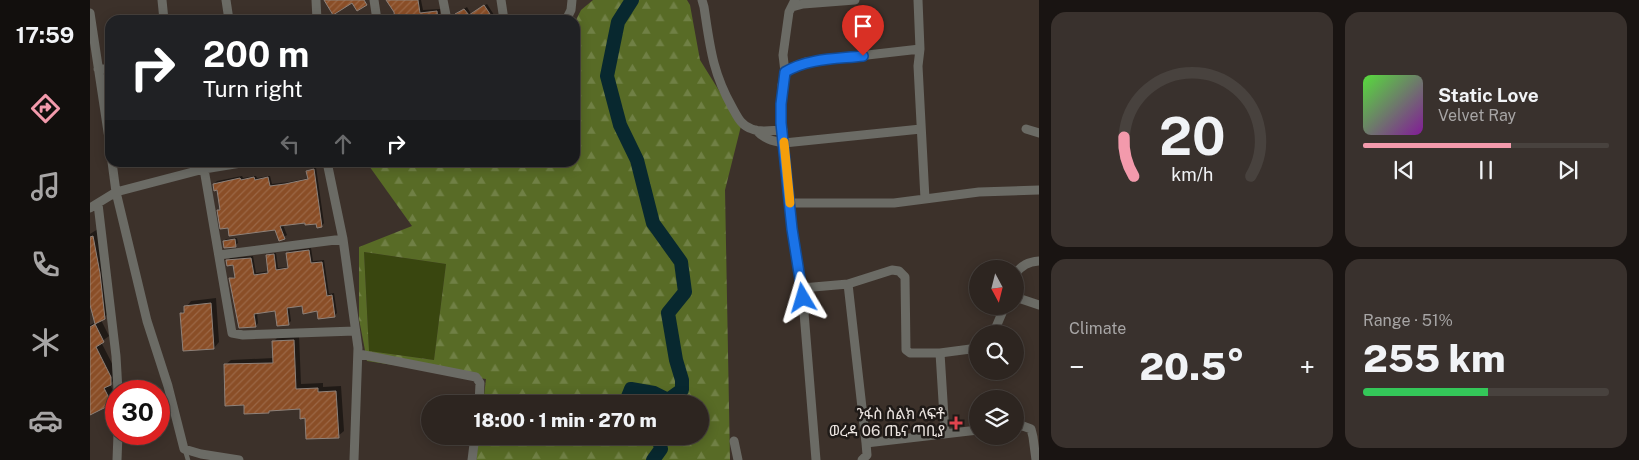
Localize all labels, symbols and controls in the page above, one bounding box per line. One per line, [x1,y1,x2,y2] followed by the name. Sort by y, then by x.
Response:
[842,5,884,56] pin
[849,12,877,40] icon: arrive
[16,22,74,48] text: 17:59
[203,34,309,75] text: 200 m
[120,35,185,100] icon: right
[203,76,303,102] text: Turn right
[1438,84,1539,106] text: Static Love
[28,91,63,126] icon: directions
[1159,106,1225,167] text: 20
[1438,106,1516,125] text: Velvet Ray
[276,130,304,158] icon: left
[329,130,357,158] icon: ahead
[382,130,410,158] icon: right
[1390,156,1418,184] icon: previous
[1472,156,1500,184] icon: pause
[1554,156,1582,184] icon: next
[1171,164,1213,185] text: km/h
[28,169,63,204] icon: music
[28,247,63,282] icon: phone
[969,260,1024,315] north arrow
[969,260,1024,445] map controls
[776,271,828,323] position arrow
[1363,311,1453,330] text: Range · 51%
[1069,319,1126,338] text: Climate
[28,325,63,360] icon: climate
[969,325,1024,380] button: search
[1363,336,1505,381] text: 255 km
[1139,344,1245,389] text: 20.5°
[1069,350,1085,383] text: −
[1299,350,1315,383] text: +
[105,380,170,445] speed limit sign: 30
[969,390,1024,445] button: layers
[28,403,63,438] icon: car
[829,405,945,439] place label: ንፋስ ስልክ ላፍቶ ወረዳ 06 ጤና ጣቢያ
[473,409,657,431] text: 18:00 · 1 min · 270 m
[949,416,963,430] marker: ንፋስ ስልክ ላፍቶ ወረዳ 06 ጤና ጣቢያ

